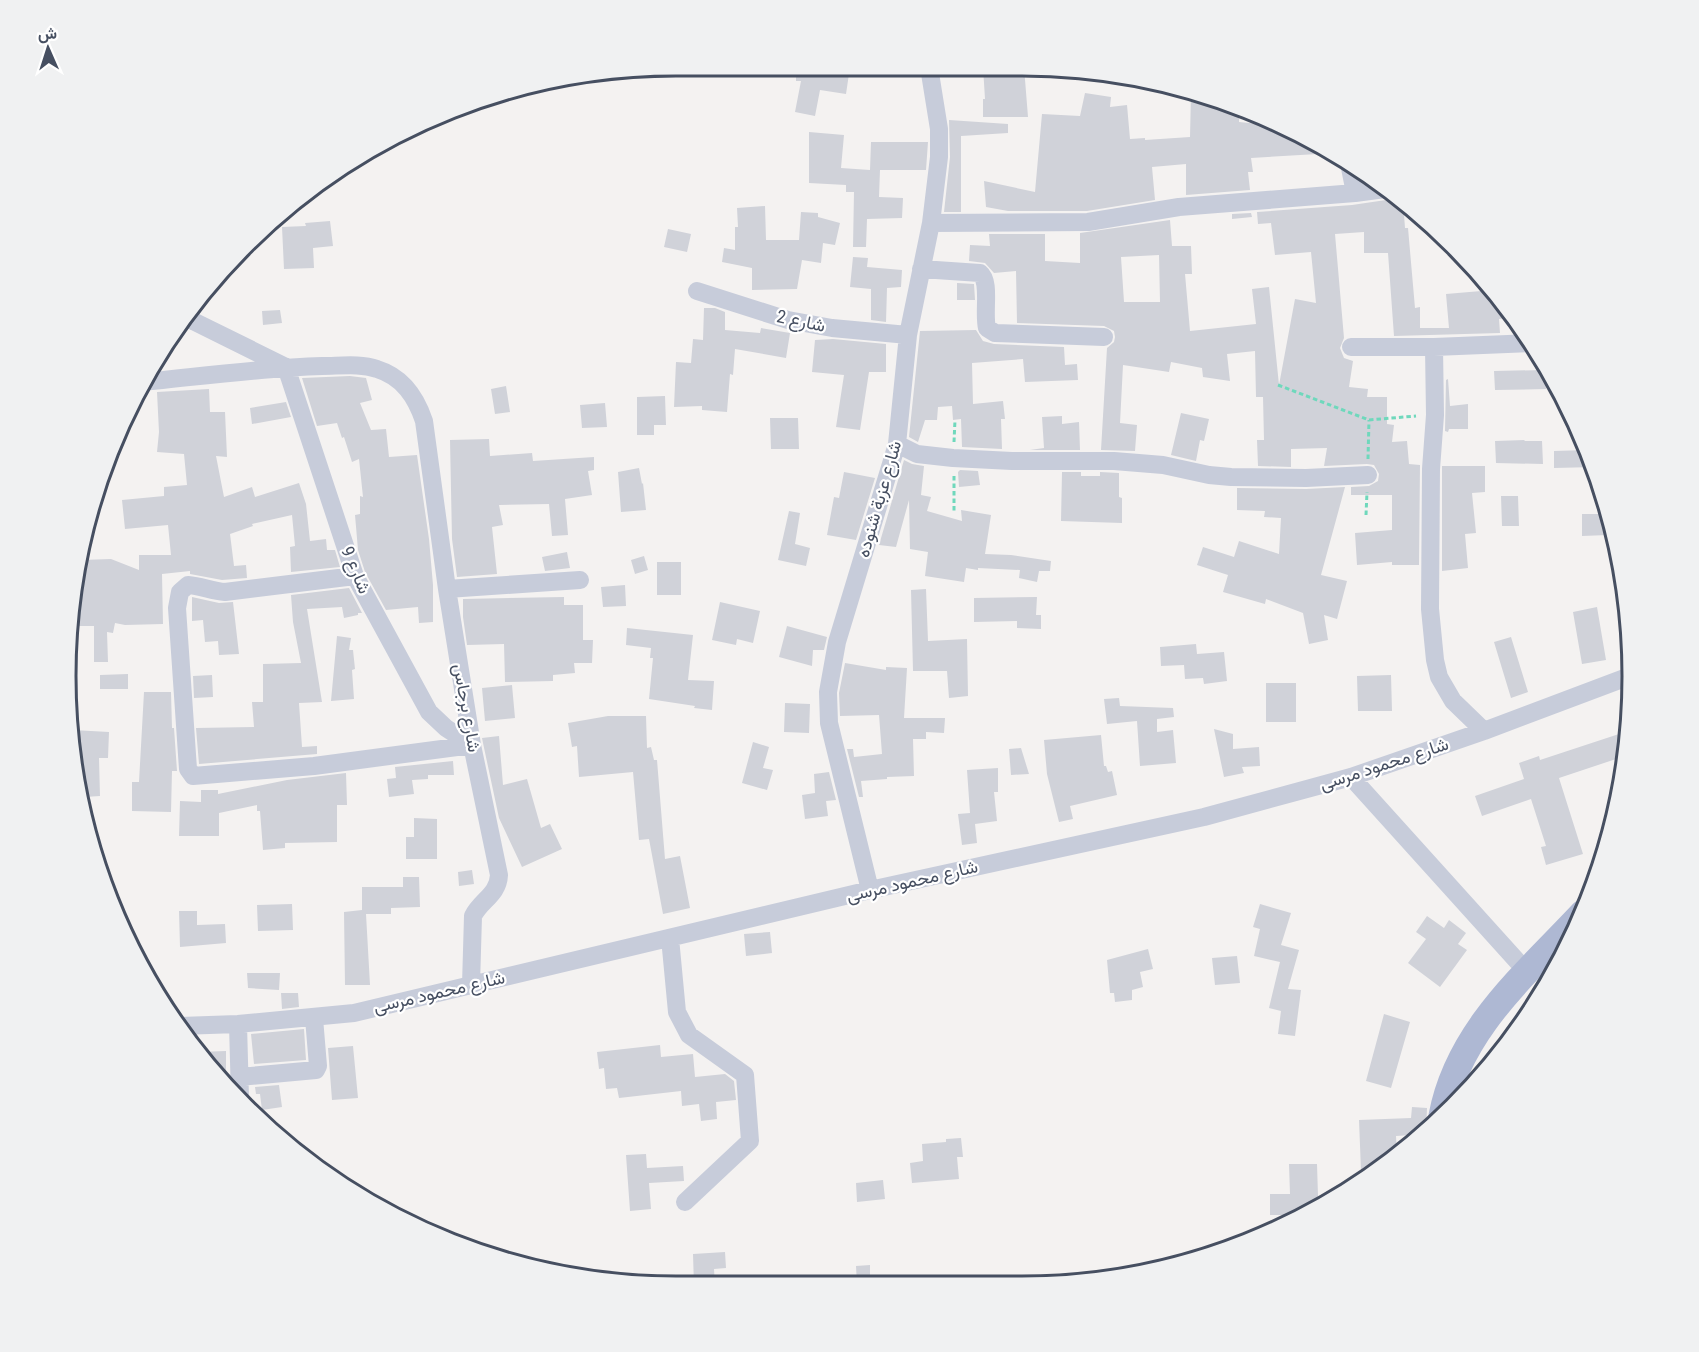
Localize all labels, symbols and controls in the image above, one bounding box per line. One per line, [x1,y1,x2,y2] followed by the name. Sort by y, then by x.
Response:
[18,18,78,78] north arrow
[37,24,57,44] text: ش
[774,305,827,338] street label: شارع 2
[852,438,907,560] street label: شارع عزبة شنوده
[335,543,376,597] street label: شارع 9
[447,662,486,754] street label: شارع برجاس
[1317,733,1452,796] street label: شارع محمود مرسى
[844,855,980,908] street label: شارع محمود مرسى
[371,966,507,1019] street label: شارع محمود مرسى

